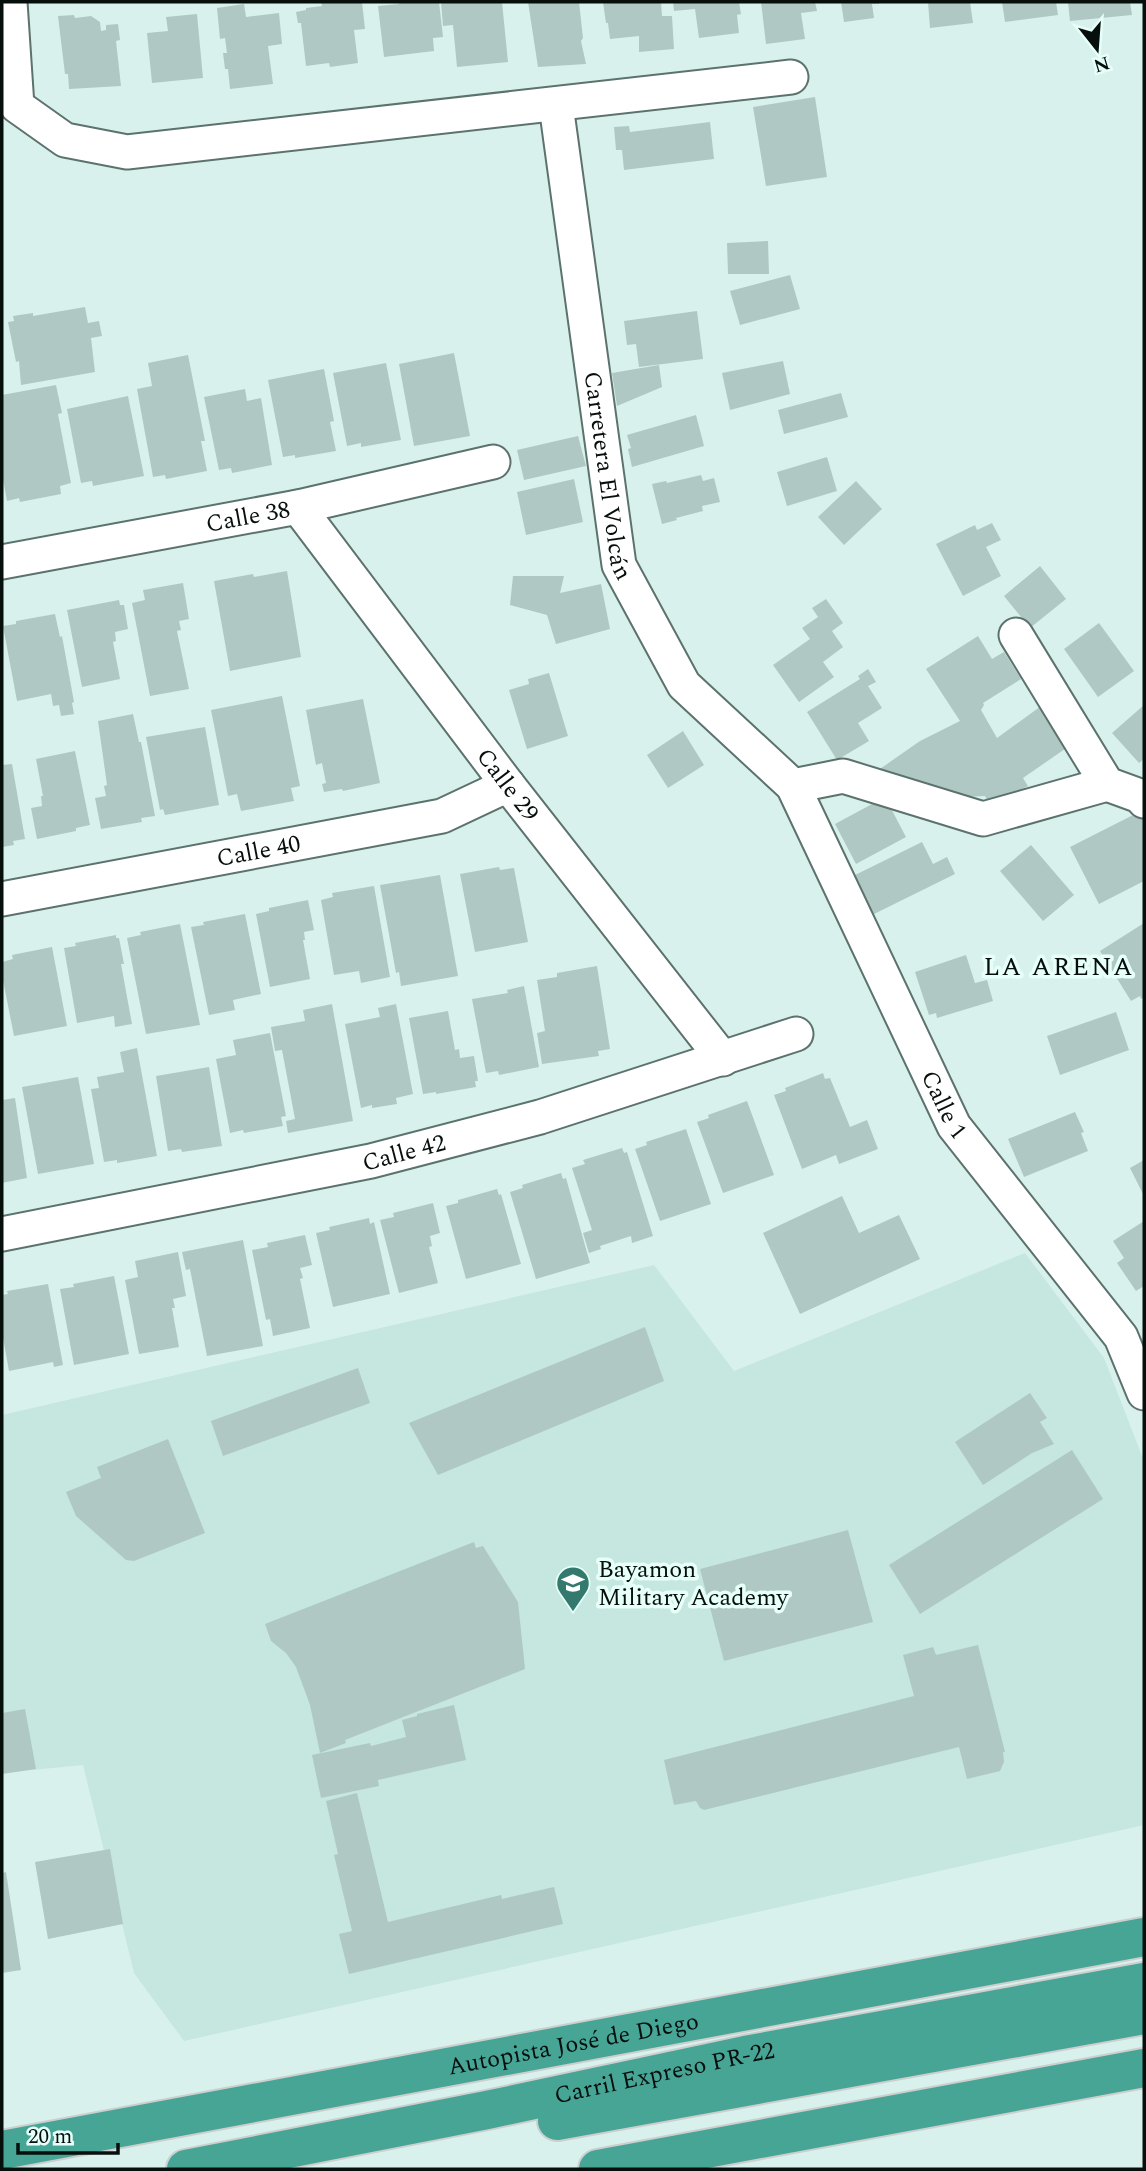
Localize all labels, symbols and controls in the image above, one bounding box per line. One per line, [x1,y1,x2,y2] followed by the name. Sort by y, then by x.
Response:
[1062,14,1132,84] north arrow
[1090,48,1113,80] text: N
[574,369,641,587] street label: Carretera El Volcán
[203,492,293,543] street label: Calle 38
[467,741,547,830] street label: Calle 29
[214,826,304,877] street label: Calle 40
[983,947,1135,987] district label: LA ARENA
[911,1065,975,1148] street label: Calle 1
[358,1125,450,1182] street label: Calle 42
[598,1552,790,1616] place label: Bayamon Military Academy
[554,1564,592,1613] school or university icon: Bayamon Military Academy
[445,2003,702,2085] street label: Autopista José de Diego
[551,2033,778,2114] street label: Carril Expreso PR-22
[18,2112,117,2156] scale bar
[28,2121,72,2153] text: 20 m

